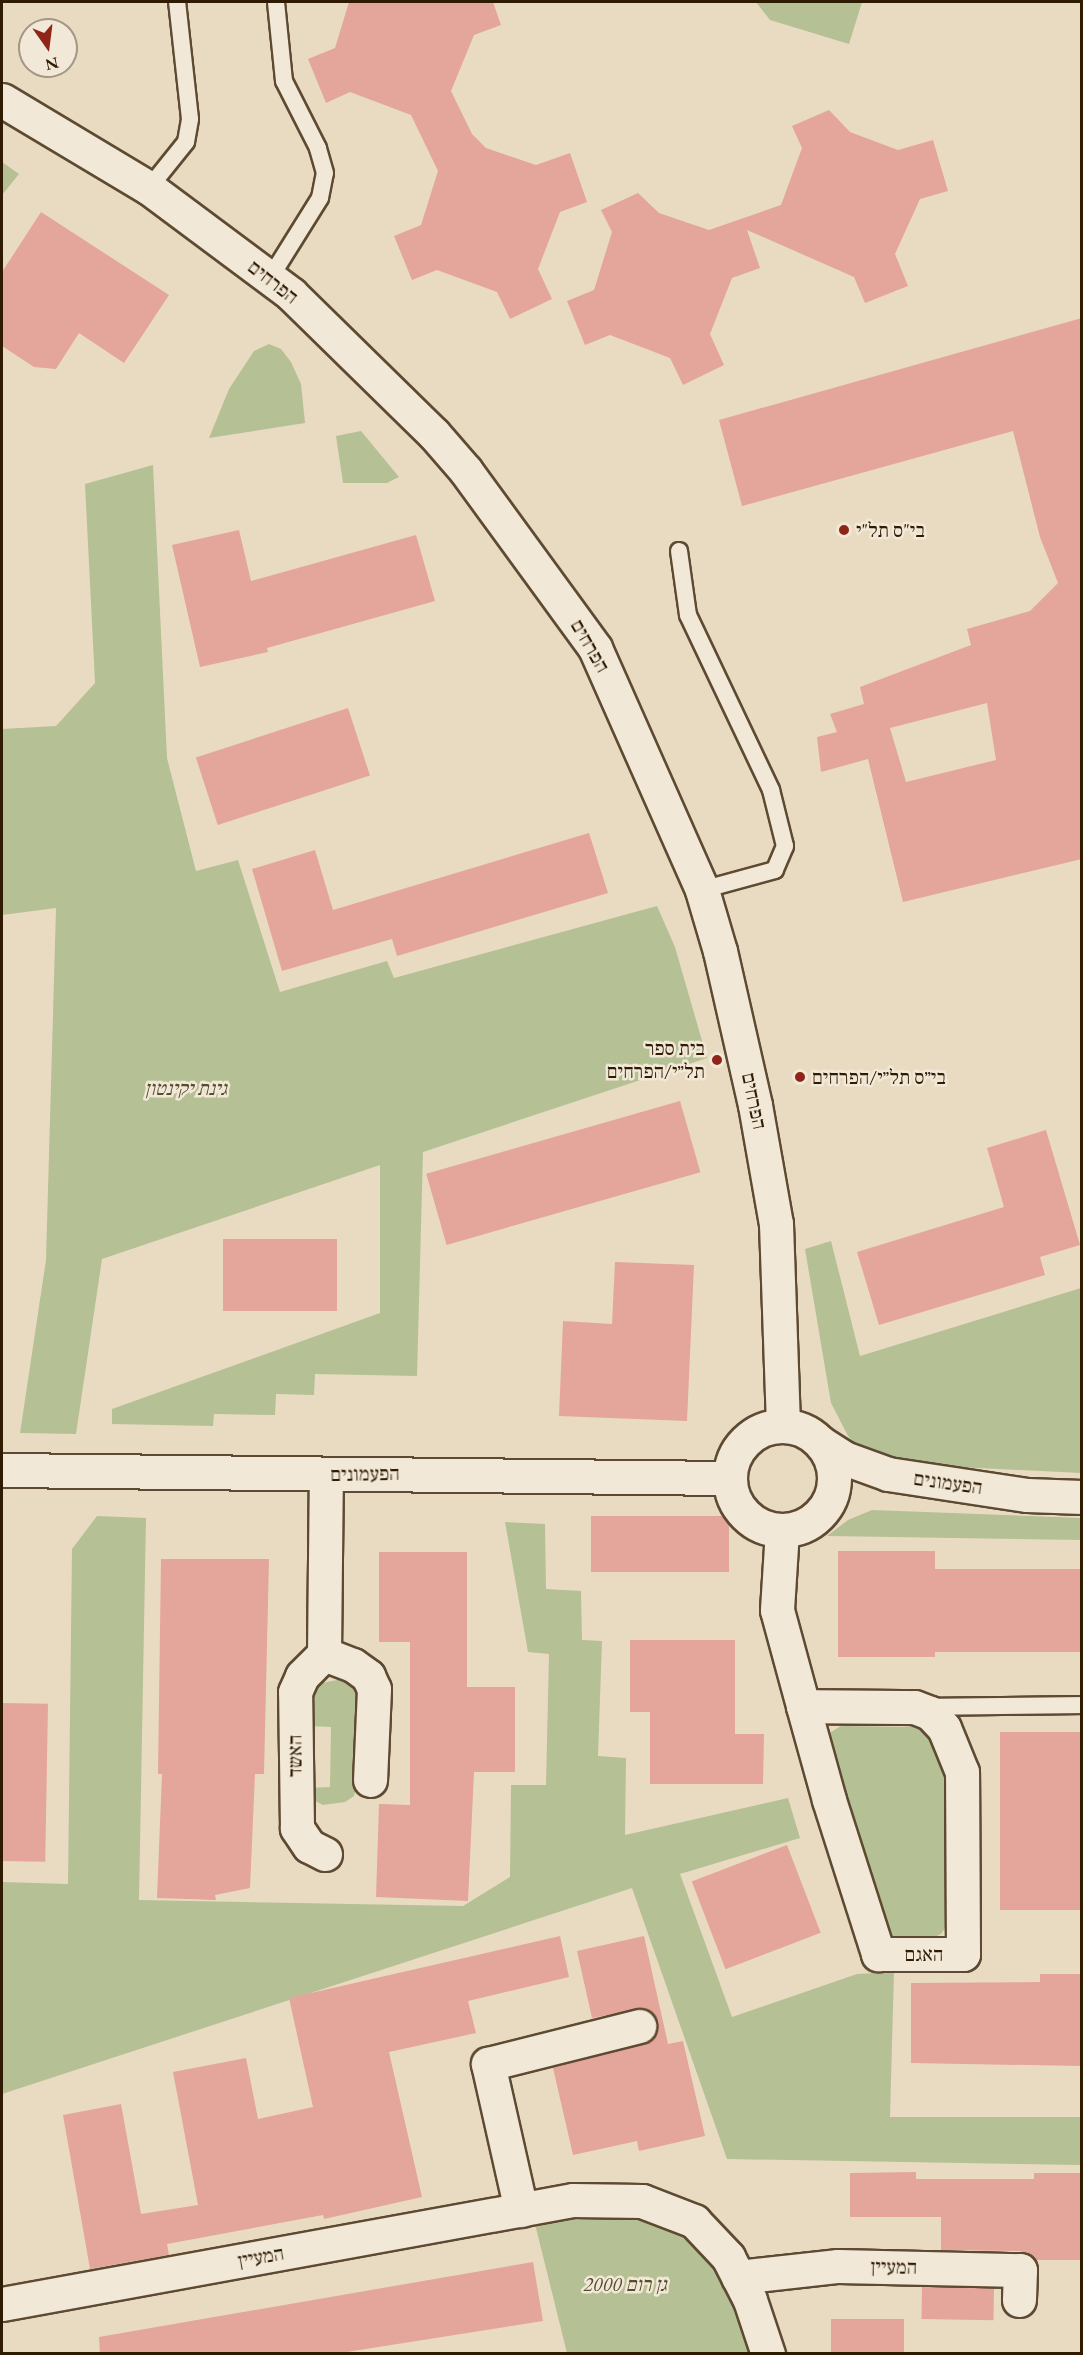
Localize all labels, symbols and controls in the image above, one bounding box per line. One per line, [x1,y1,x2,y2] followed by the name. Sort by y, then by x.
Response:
[18,18,78,78] north arrow
[43,52,61,76] text: N
[243,255,303,309] street label: הפרחים
[856,518,925,542] place label: בי"ס תל"י
[837,523,851,537] marker: בי"ס תל"י
[565,615,615,677] street label: הפרחים
[607,1036,705,1083] place label: בית ספר תל״י/הפרחים
[710,1053,724,1067] marker: בית ספר תל״י/הפרחים
[812,1065,946,1089] place label: בי״ס תל״י/הפרחים
[736,1070,772,1132] street label: הפרחים
[793,1070,807,1084] marker: בי״ס תל״י/הפרחים
[145,1076,227,1100] park label: גינת יקינטון
[330,1461,400,1487] street label: הפעמונים
[912,1466,984,1500] street label: הפעמונים
[283,1735,307,1777] street label: האשד
[905,1942,943,1966] street label: האגם
[236,2241,286,2273] street label: המעיין
[871,2255,917,2279] street label: המעיין
[583,2272,667,2296] park label: גן רום 2000

